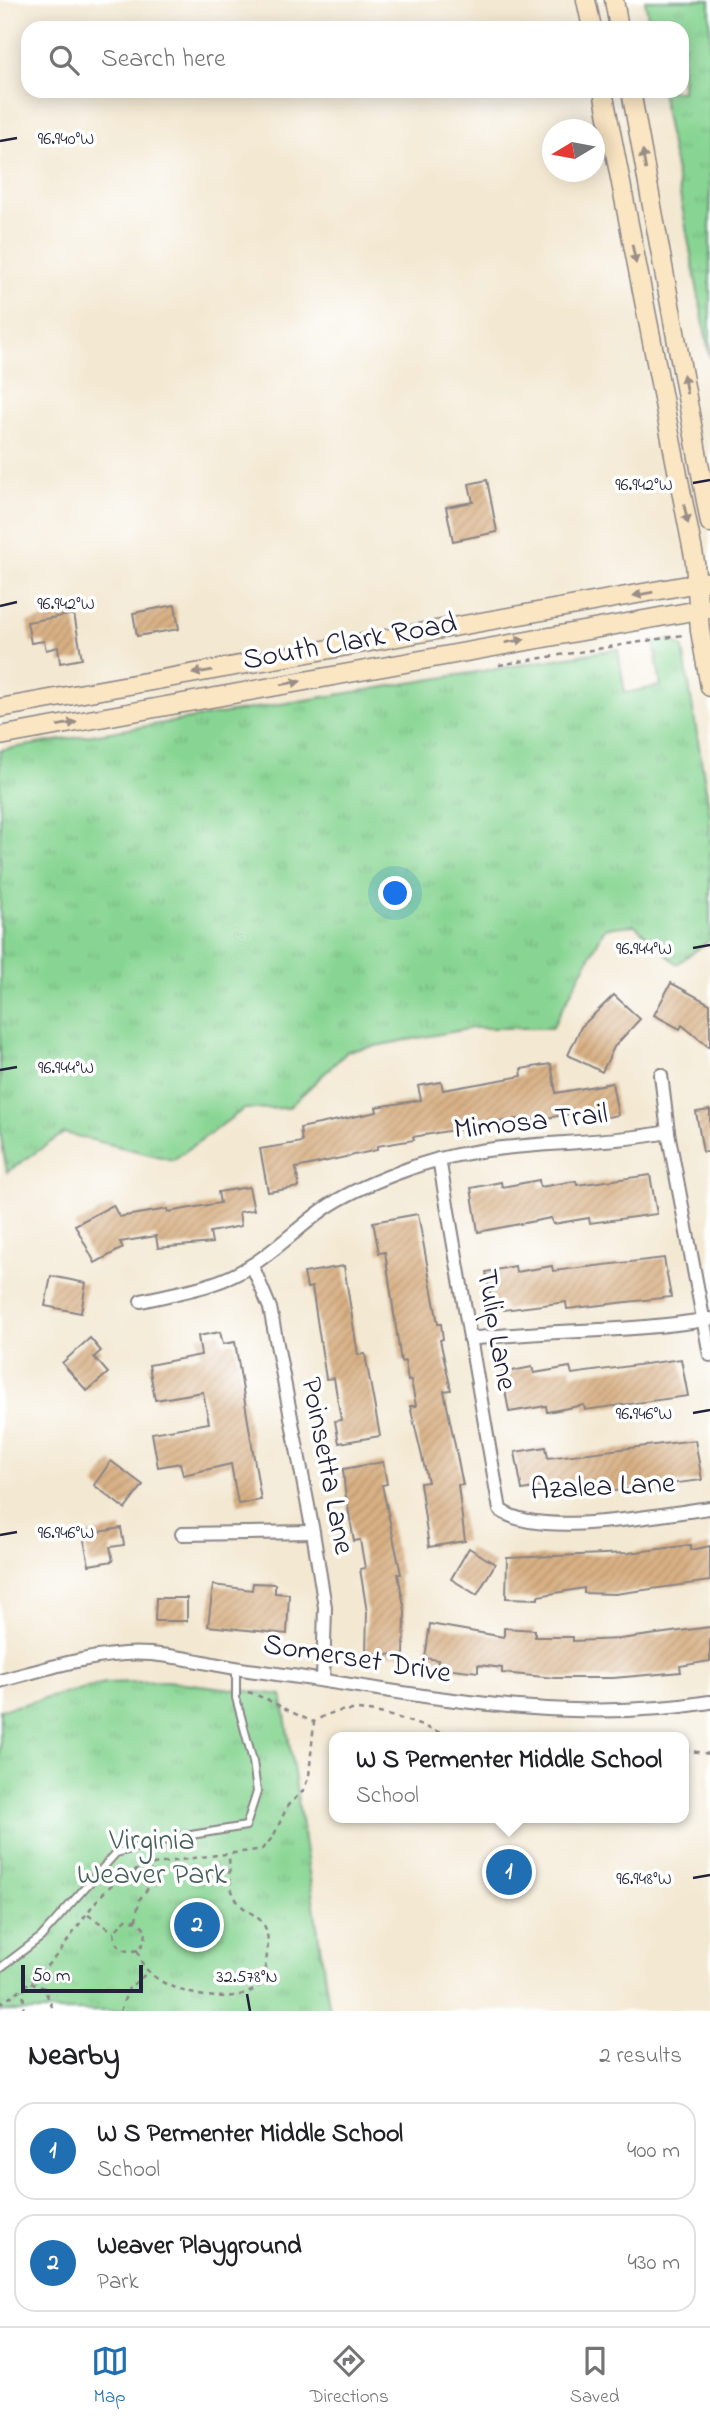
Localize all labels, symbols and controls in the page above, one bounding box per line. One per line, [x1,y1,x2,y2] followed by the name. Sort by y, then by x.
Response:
[21,21,689,98] search box
[45,41,83,79] icon: search
[101,41,226,79] text: Search here
[542,119,605,182] north arrow
[38,127,94,153] text: 96.940°W
[638,149,649,171] one-way arrow
[629,243,640,265] one-way arrow
[679,373,690,395] one-way arrow
[615,473,673,499] text: 96.942°W
[680,503,691,525] one-way arrow
[632,589,654,600] one-way arrow
[37,592,95,618] text: 96.942°W
[239,602,461,683] street label: South Clark Road
[504,635,526,646] one-way arrow
[191,667,213,678] one-way arrow
[280,677,302,688] one-way arrow
[56,718,78,729] one-way arrow
[378,876,412,910] your location
[616,937,672,963] text: 96.944°W
[38,1056,94,1082] text: 96.944°W
[452,1093,610,1153] street label: Mimosa Trail
[463,1266,527,1395] street label: Tulip Lane
[287,1374,365,1559] street label: Poinsetta Lane
[616,1402,672,1428] text: 96.946°W
[529,1462,677,1514] street label: Azalea Lane
[38,1521,94,1547] text: 96.946°W
[260,1623,455,1697] street label: Somerset Drive
[329,1732,689,1823] popup
[356,1742,662,1780] text: W S Permenter Middle School
[356,1780,419,1813] text: School
[77,1820,228,1898] park label: Virginia Weaver Park
[486,1846,532,1898] pin: 1
[616,1867,672,1893] text: 96.948°W
[174,1899,220,1951] pin: 2
[21,1962,144,1994] scale bar
[32,1963,71,1990] text: 50 m
[216,1965,278,1991] text: 32.578°N
[28,2035,120,2079] text: Nearby
[599,2040,682,2073] text: 2 results
[97,2116,403,2154] text: W S Permenter Middle School
[49,2135,57,2168] text: 1
[627,2135,680,2168] text: 400 m
[97,2154,160,2187] text: School
[97,2228,302,2266] text: Weaver Playground
[47,2247,59,2280] text: 2
[627,2247,680,2280] text: 430 m
[97,2266,139,2299] text: Park
[91,2342,129,2411] tab: Map
[310,2342,389,2411] tab: Directions
[570,2342,619,2411] tab: Saved

